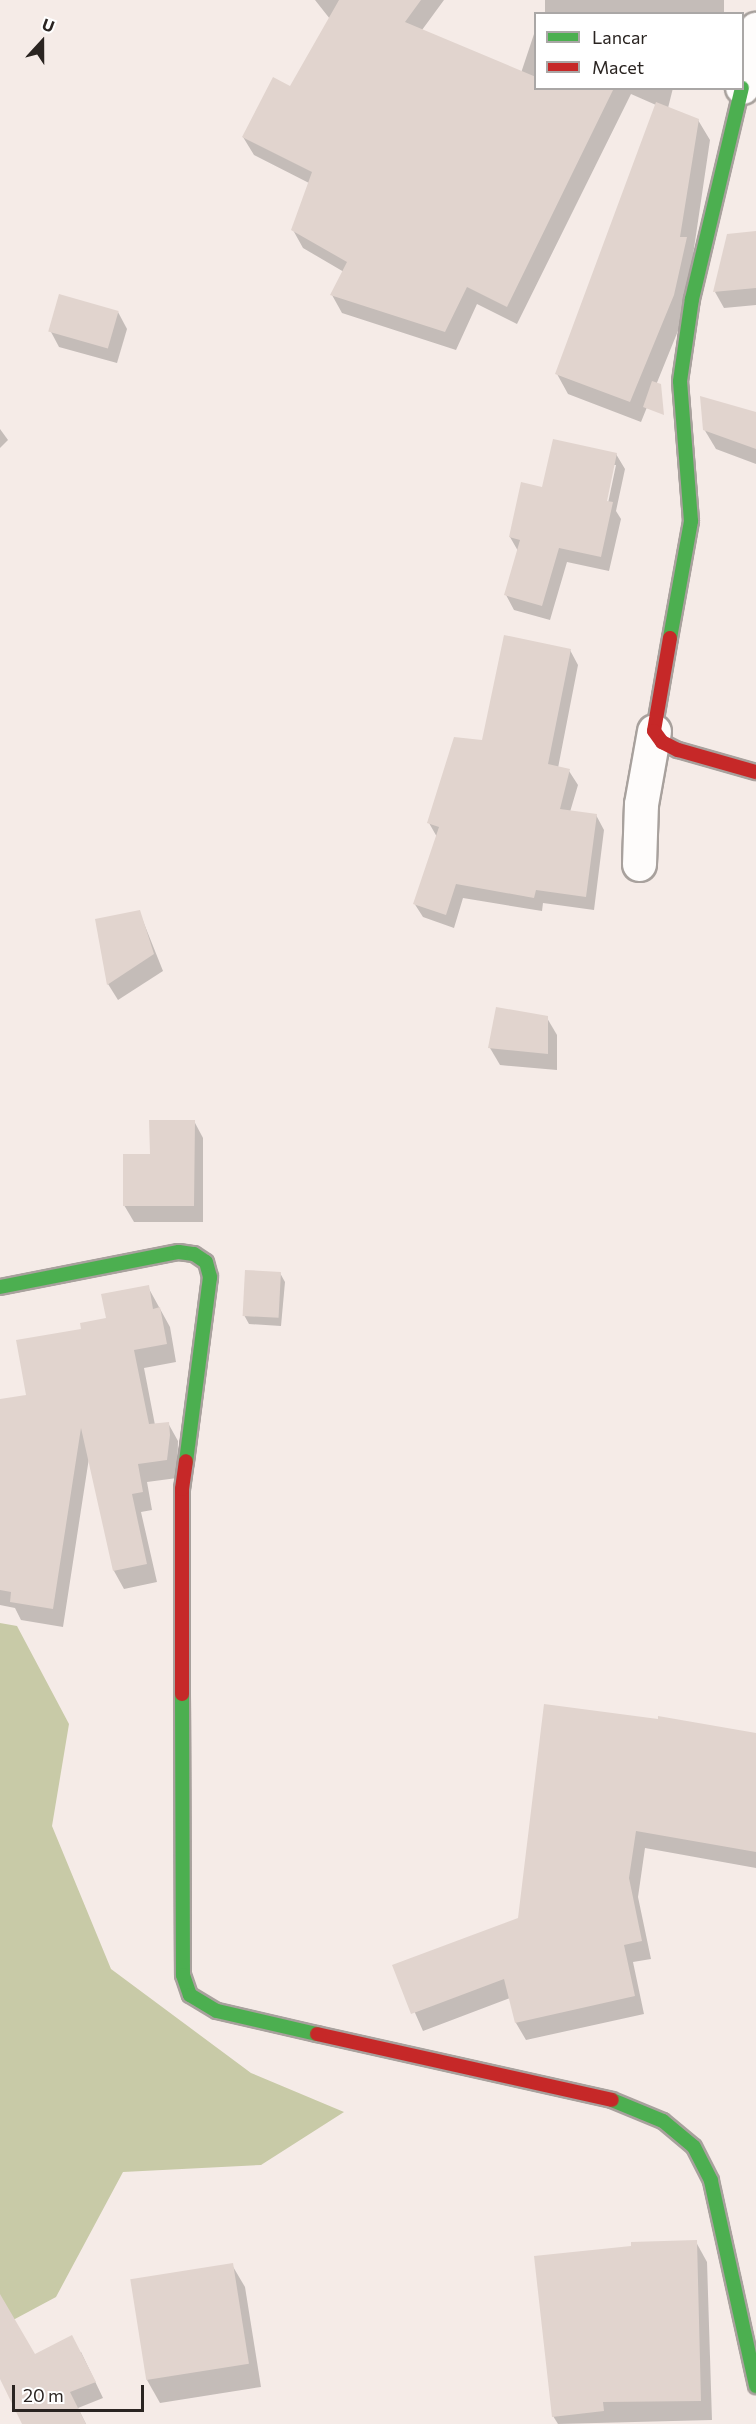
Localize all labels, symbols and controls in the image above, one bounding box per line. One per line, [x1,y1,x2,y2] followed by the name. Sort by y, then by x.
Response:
[12,12,72,72] north arrow
[534,12,744,90] legend
[40,14,57,36] text: U
[592,26,648,48] text: Lancar
[592,56,644,78] text: Macet
[15,2373,147,2411] scale bar
[23,2384,64,2406] text: 20 m

